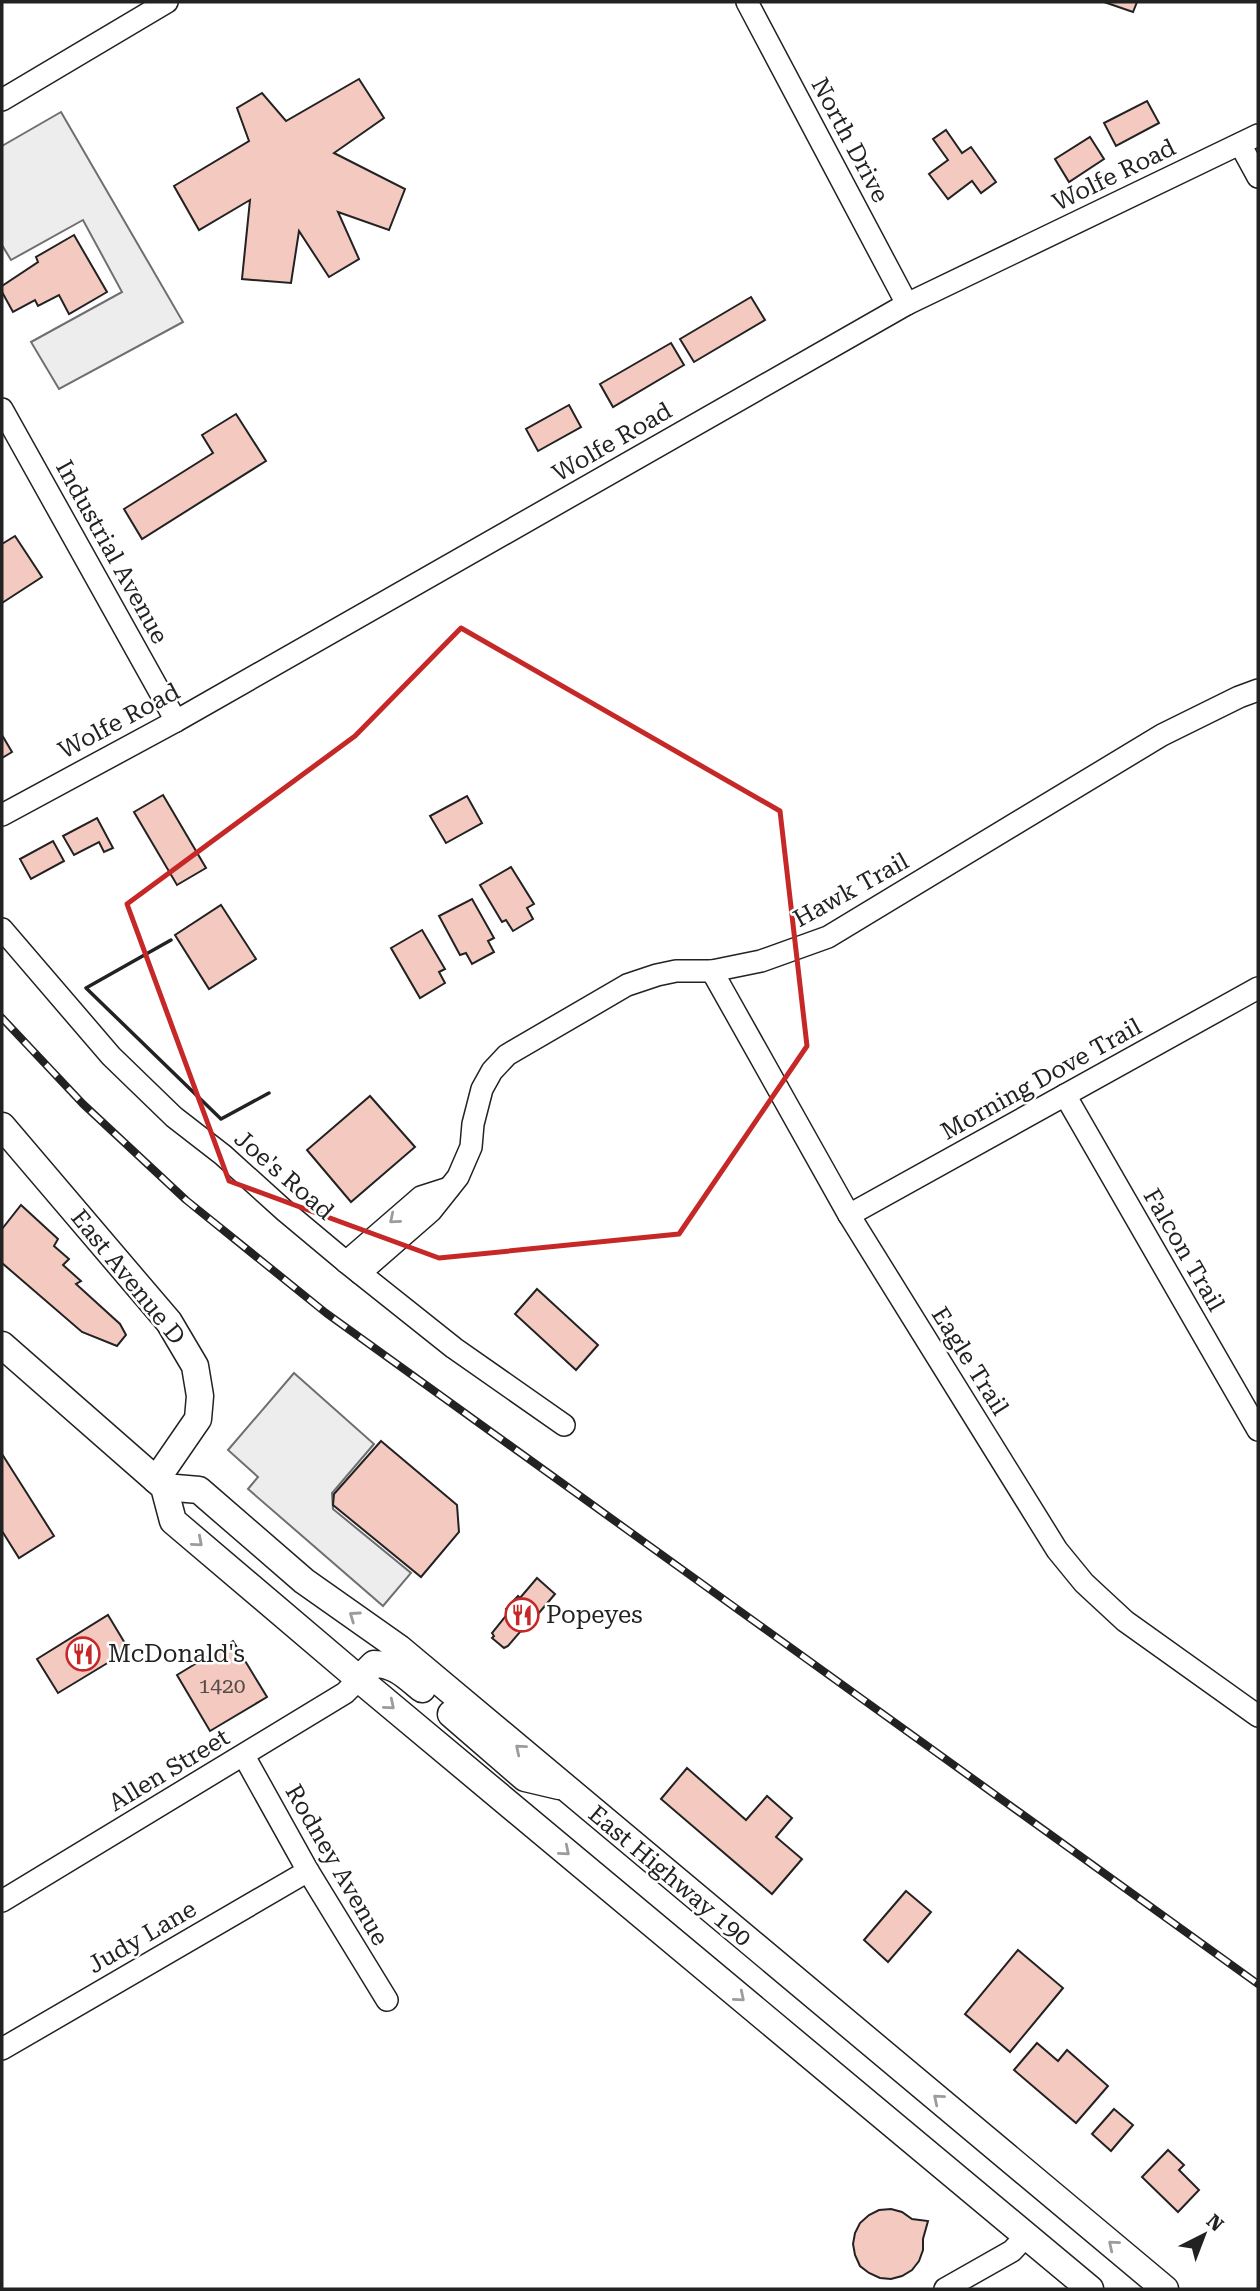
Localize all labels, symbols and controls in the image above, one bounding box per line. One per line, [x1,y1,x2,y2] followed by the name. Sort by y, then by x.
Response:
[805,73,895,207] street label: North Drive
[1048,133,1180,217] street label: Wolfe Road
[547,397,677,487] street label: Wolfe Road
[50,455,174,649] street label: Industrial Avenue
[54,677,184,765] street label: Wolfe Road
[789,847,913,933] street label: Hawk Trail
[936,1012,1146,1146] street label: Morning Dove Trail
[229,1124,339,1226] street label: Joe's Road
[1138,1184,1230,1316] street label: Falcon Trail
[65,1204,191,1350] street label: East Avenue D
[389,1211,402,1223] one-way arrow
[926,1302,1014,1420] street label: Eagle Trail
[190,1534,203,1546] one-way arrow
[503,1596,541,1634] restaurant icon: Popeyes
[546,1601,643,1629] place label: Popeyes
[349,1612,362,1624] one-way arrow
[64,1635,102,1673] restaurant icon: McDonald's
[108,1640,245,1668] place label: McDonald's
[198,1674,246,1698] house number: 1420
[382,1697,395,1709] one-way arrow
[104,1723,234,1817] street label: Allen Street
[515,1745,528,1757] one-way arrow
[280,1780,394,1950] street label: Rodney Avenue
[583,1800,757,1952] street label: East Highway 190
[557,1843,570,1855] one-way arrow
[83,1895,201,1979] street label: Judy Lane
[731,1989,744,2001] one-way arrow
[934,2095,946,2108] one-way arrow
[1169,2200,1239,2270] north arrow
[1202,2209,1228,2236] text: N
[1108,2241,1120,2254] one-way arrow

